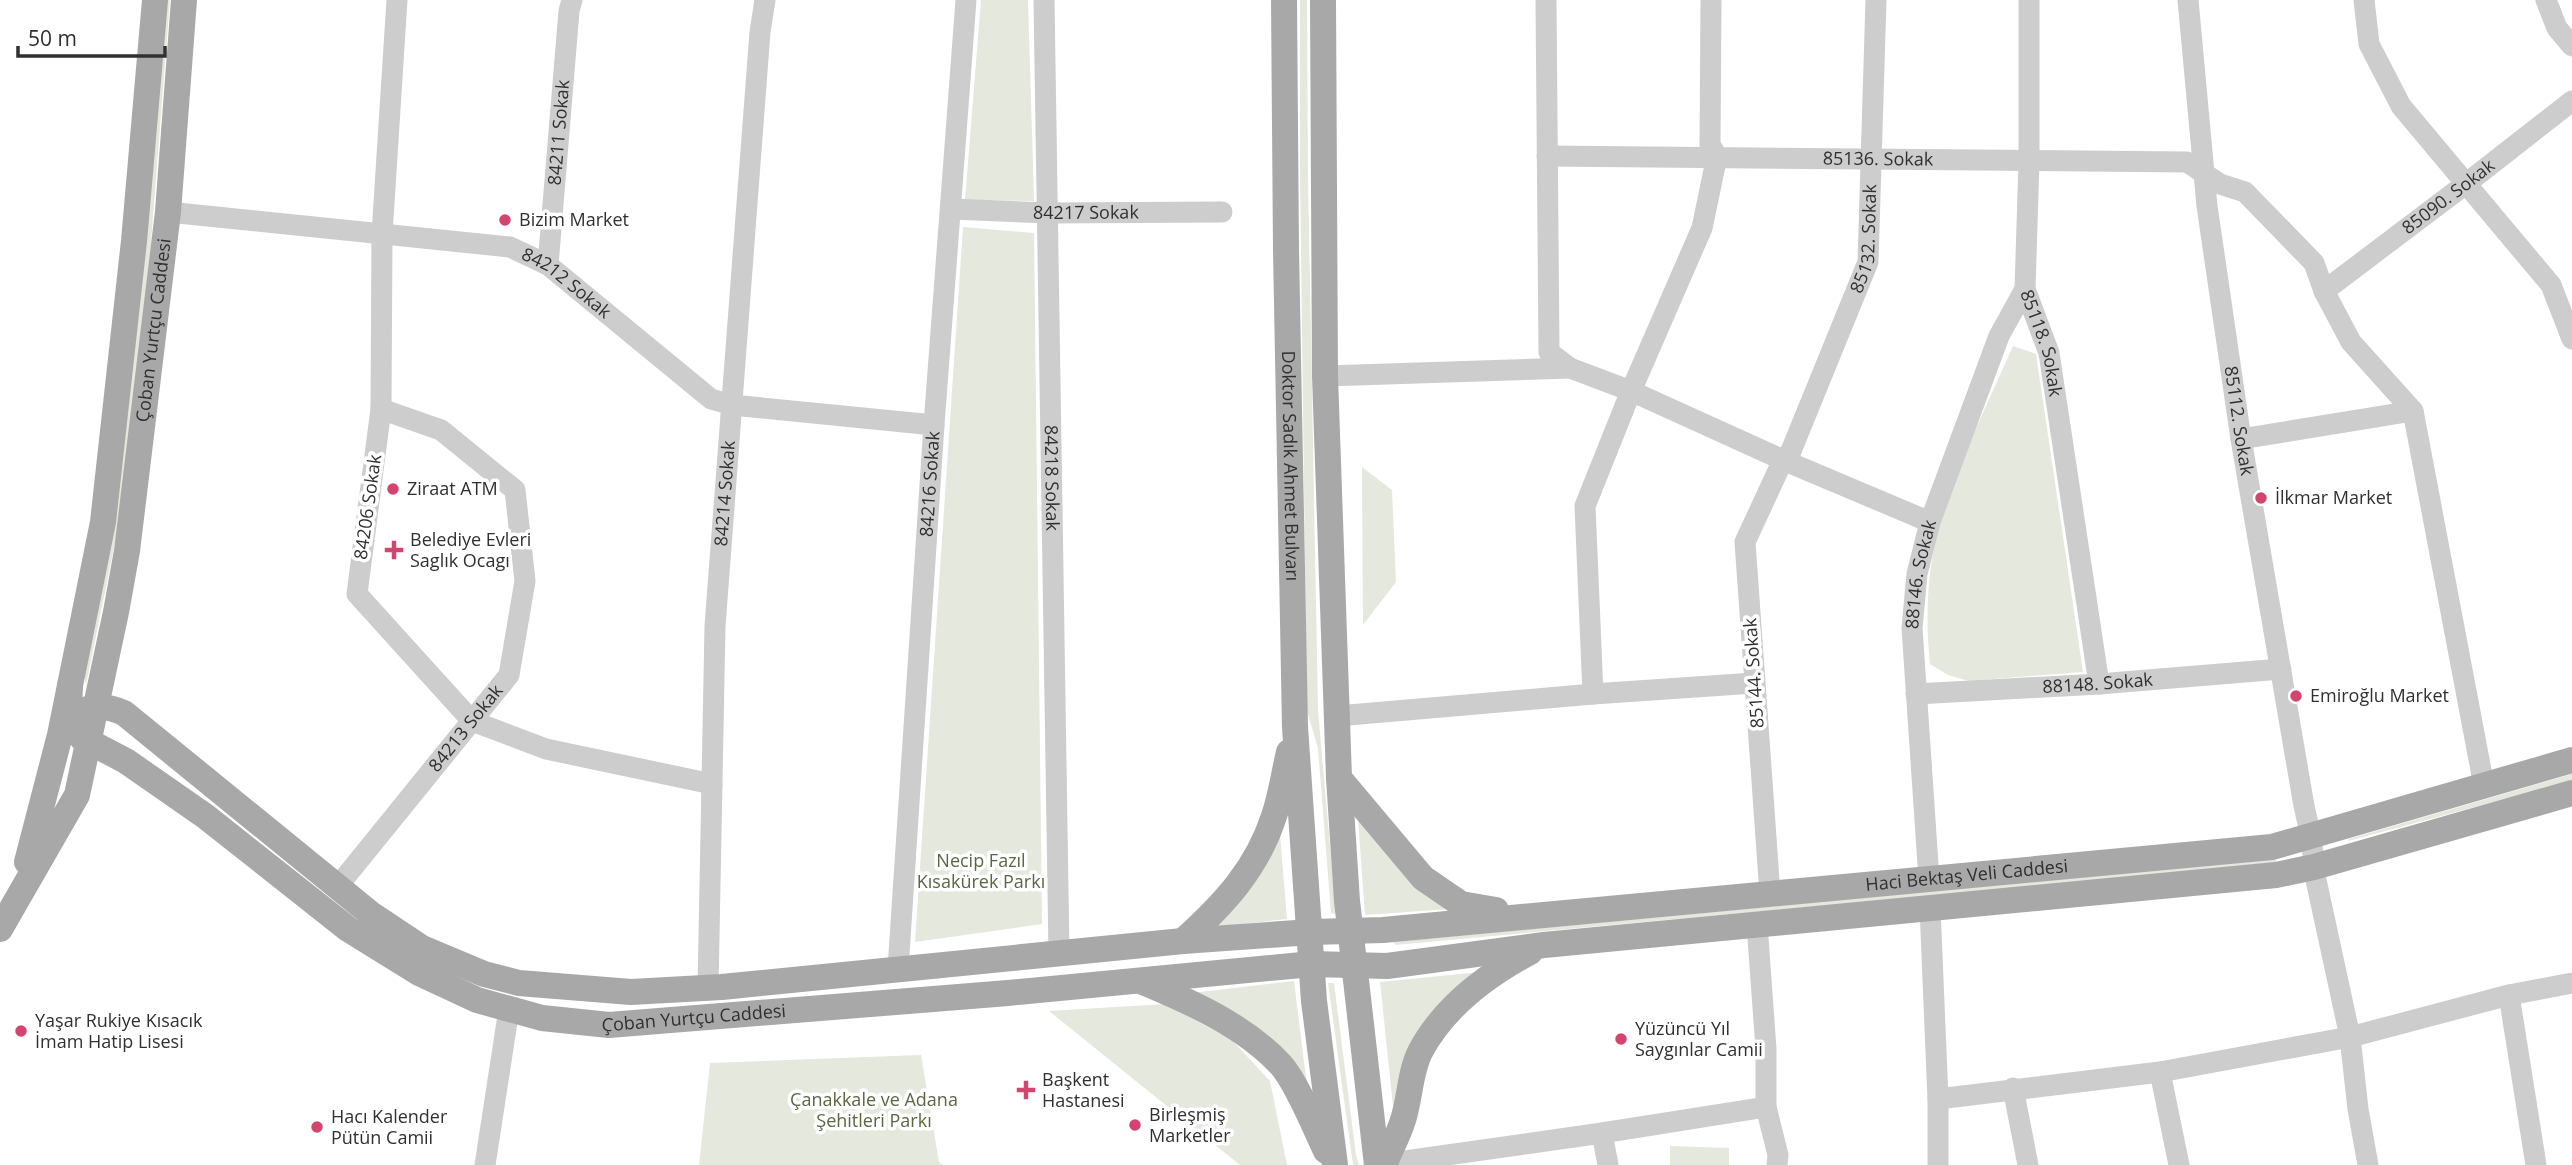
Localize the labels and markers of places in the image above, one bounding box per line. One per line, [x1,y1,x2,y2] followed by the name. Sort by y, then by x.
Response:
[519,207,629,231] place label: Bizim Market
[497,212,513,228] marker: Bizim Market
[407,476,498,500] place label: Ziraat ATM
[385,481,401,497] marker: Ziraat ATM
[2275,485,2392,509] place label: İlkmar Market
[2253,490,2269,506] marker: İlkmar Market
[410,527,531,572] place label: Belediye Evleri Saglık Ocagı
[384,540,404,560] marker: Belediye Evleri Saglık Ocagı
[2310,683,2449,707] place label: Emiroğlu Market
[2288,688,2304,704] marker: Emiroğlu Market
[35,1008,203,1053] place label: Yaşar Rukiye Kısacık İmam Hatip Lisesi
[1635,1016,1763,1061] place label: Yüzüncü Yıl Saygınlar Camii
[13,1023,29,1039] marker: Yaşar Rukiye Kısacık İmam Hatip Lisesi
[1613,1031,1629,1047] marker: Yüzüncü Yıl Saygınlar Camii
[1042,1067,1125,1112] place label: Başkent Hastanesi
[1016,1080,1036,1100] marker: Başkent Hastanesi
[1149,1102,1231,1147] place label: Birleşmiş Marketler
[331,1104,448,1149] place label: Hacı Kalender Pütün Camii
[1127,1117,1143,1133] marker: Birleşmiş Marketler
[309,1119,325,1135] marker: Hacı Kalender Pütün Camii

